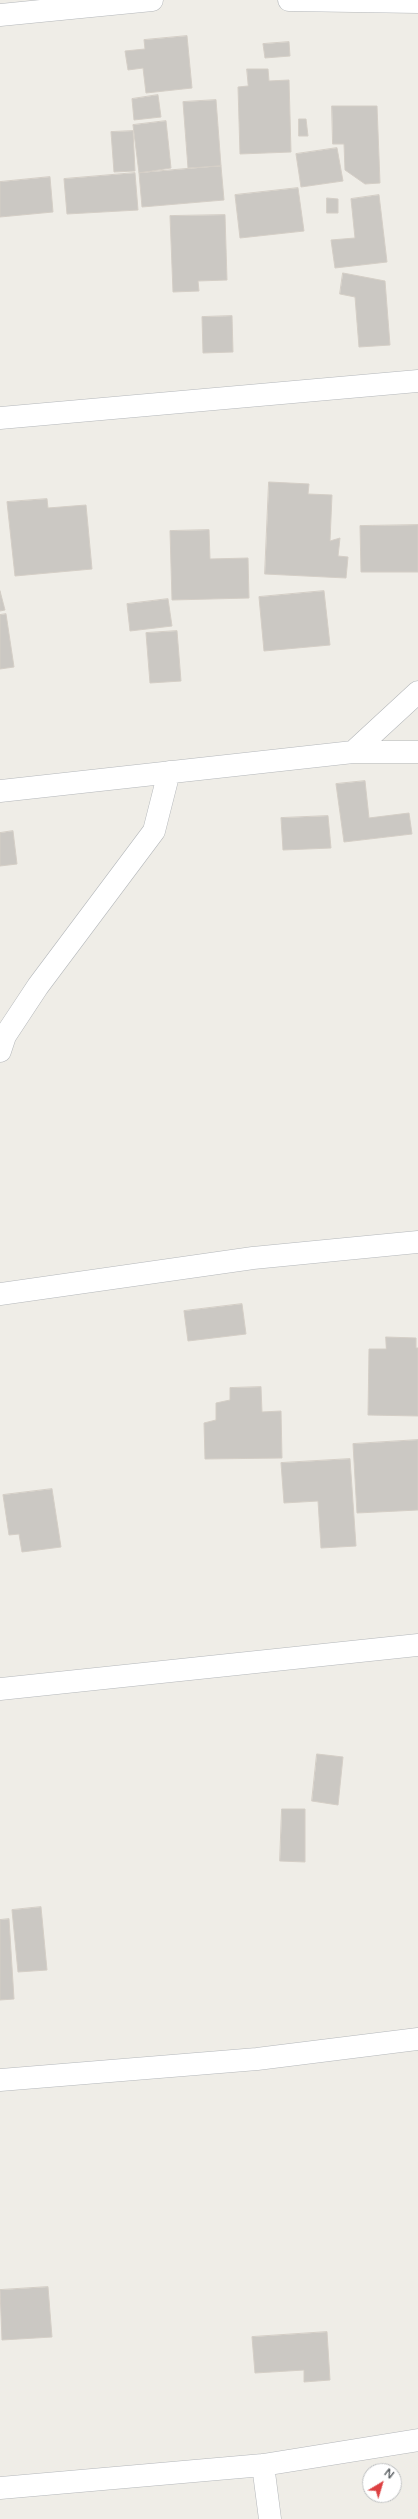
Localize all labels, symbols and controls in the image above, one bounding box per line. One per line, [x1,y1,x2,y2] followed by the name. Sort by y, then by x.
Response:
[362,2463,402,2503] north arrow
[382,2466,397,2482] text: N

